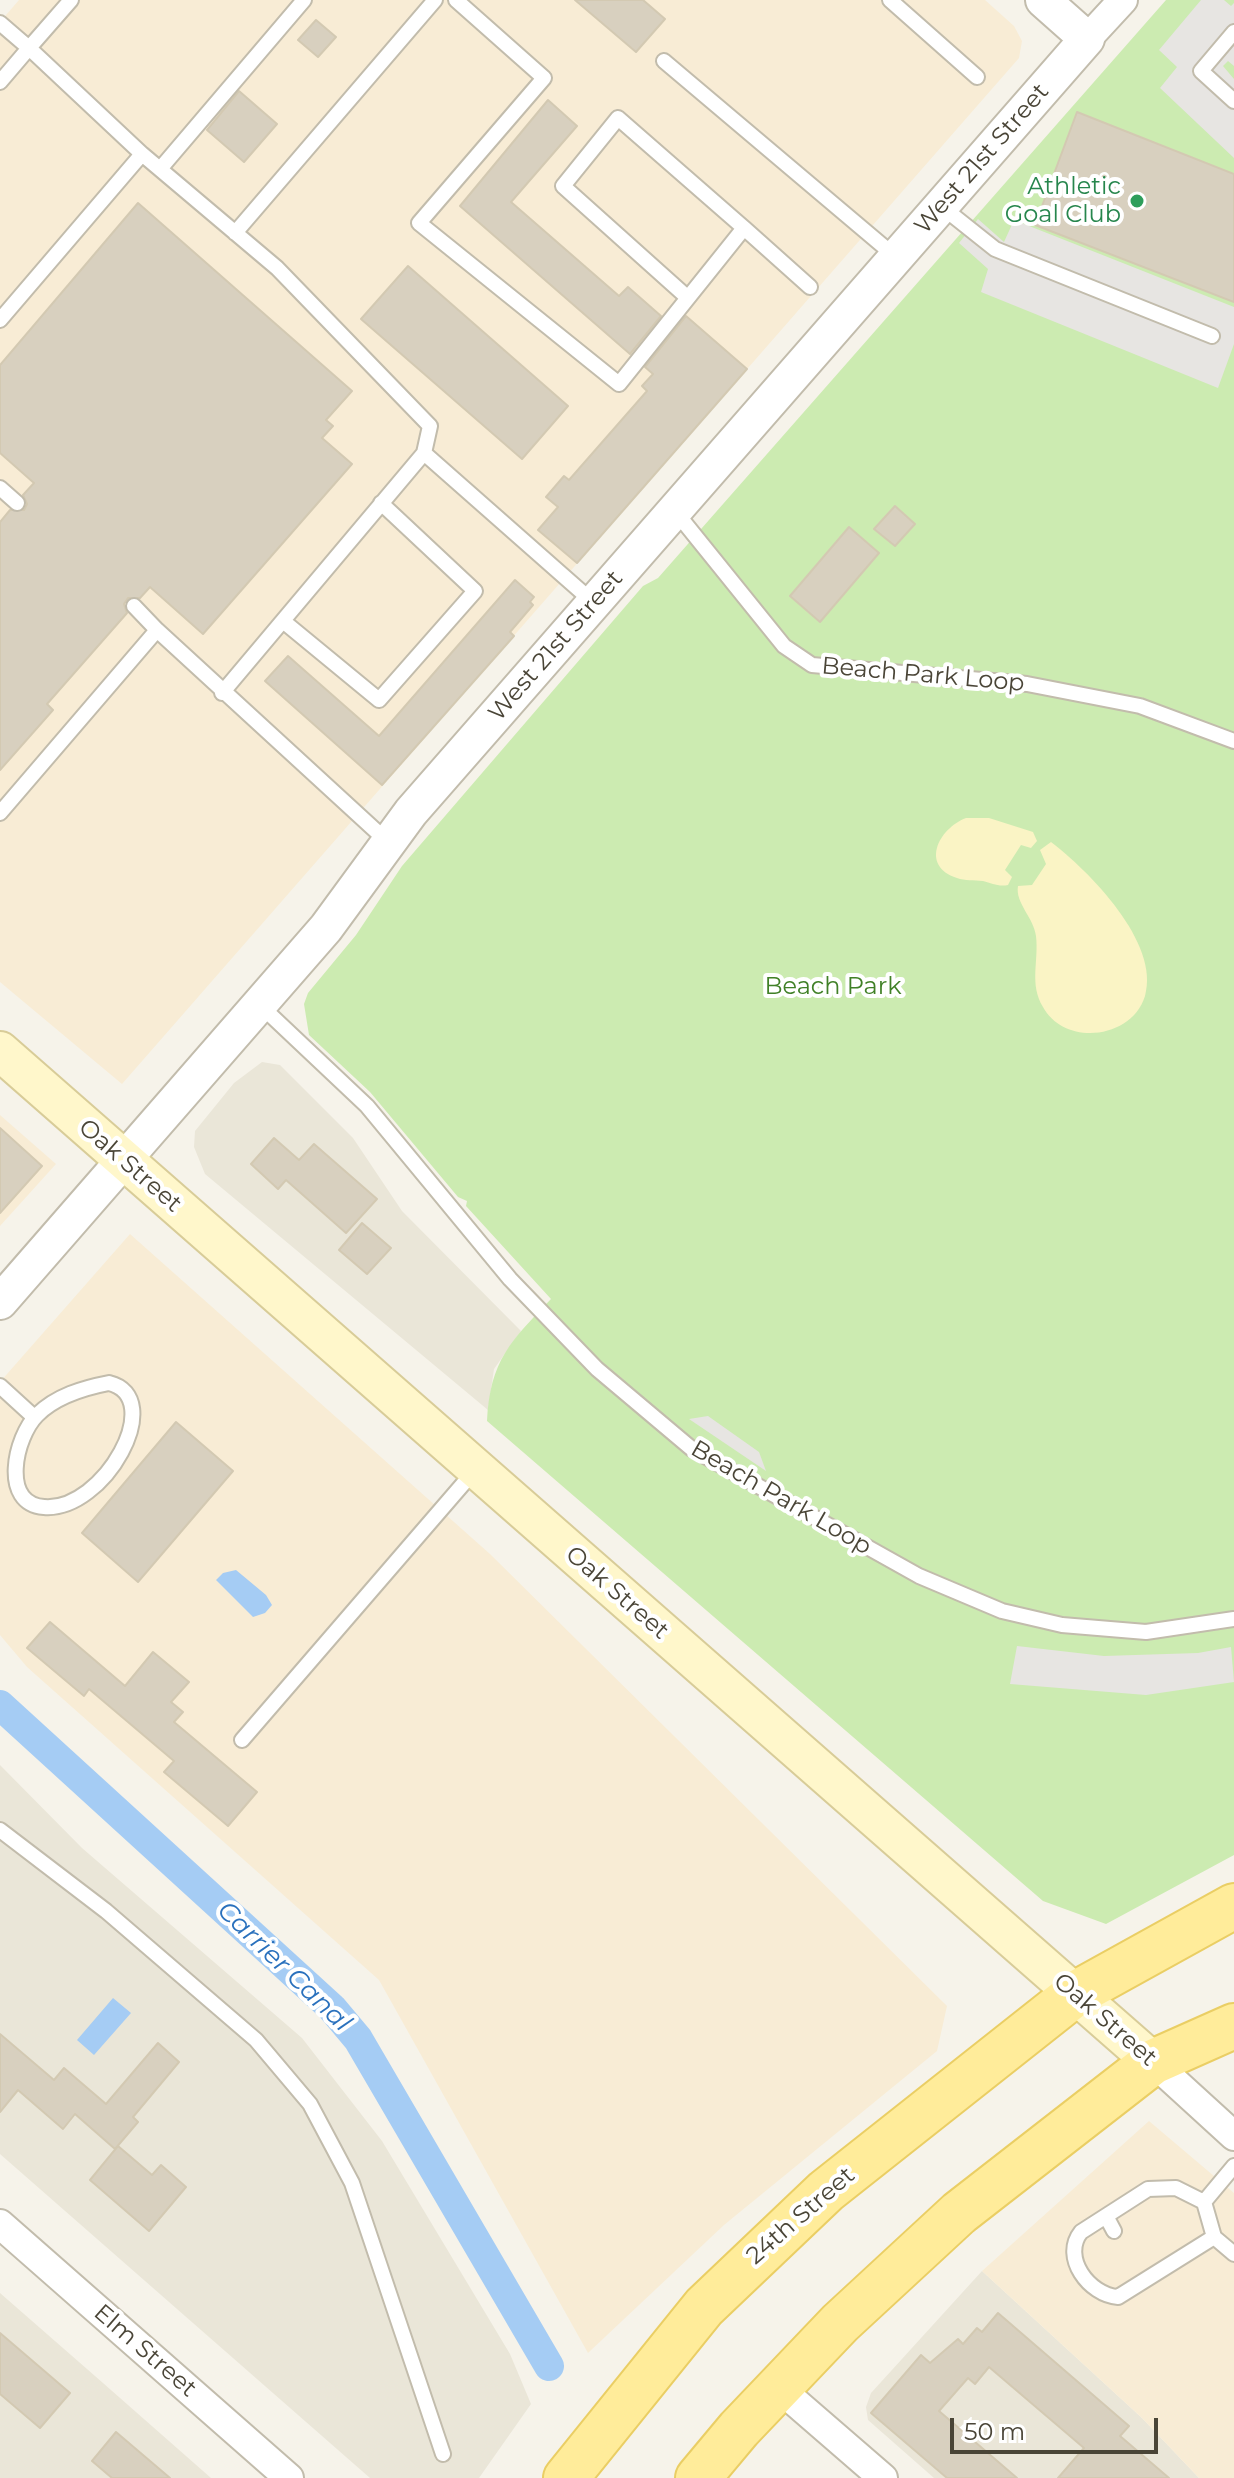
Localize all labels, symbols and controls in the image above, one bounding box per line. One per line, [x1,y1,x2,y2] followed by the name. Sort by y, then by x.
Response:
[909,78,1055,240] street label: West 21st Street
[1005,173,1121,229] place label: Athletic Goal Club
[1128,192,1146,210] marker: Athletic Goal Club
[483,565,629,727] street label: West 21st Street
[820,652,1026,698] street label: Beach Park Loop
[764,973,902,1001] park label: Beach Park
[72,1113,188,1219] street label: Oak Street
[686,1435,876,1561] street label: Beach Park Loop
[559,1540,675,1646] street label: Oak Street
[211,1895,357,2039] water label: Carrier Canal
[1047,1967,1163,2073] street label: Oak Street
[741,2161,861,2271] street label: 24th Street
[88,2299,202,2403] street label: Elm Street
[954,2402,1162,2452] scale bar
[964,2417,1025,2446] text: 50 m

